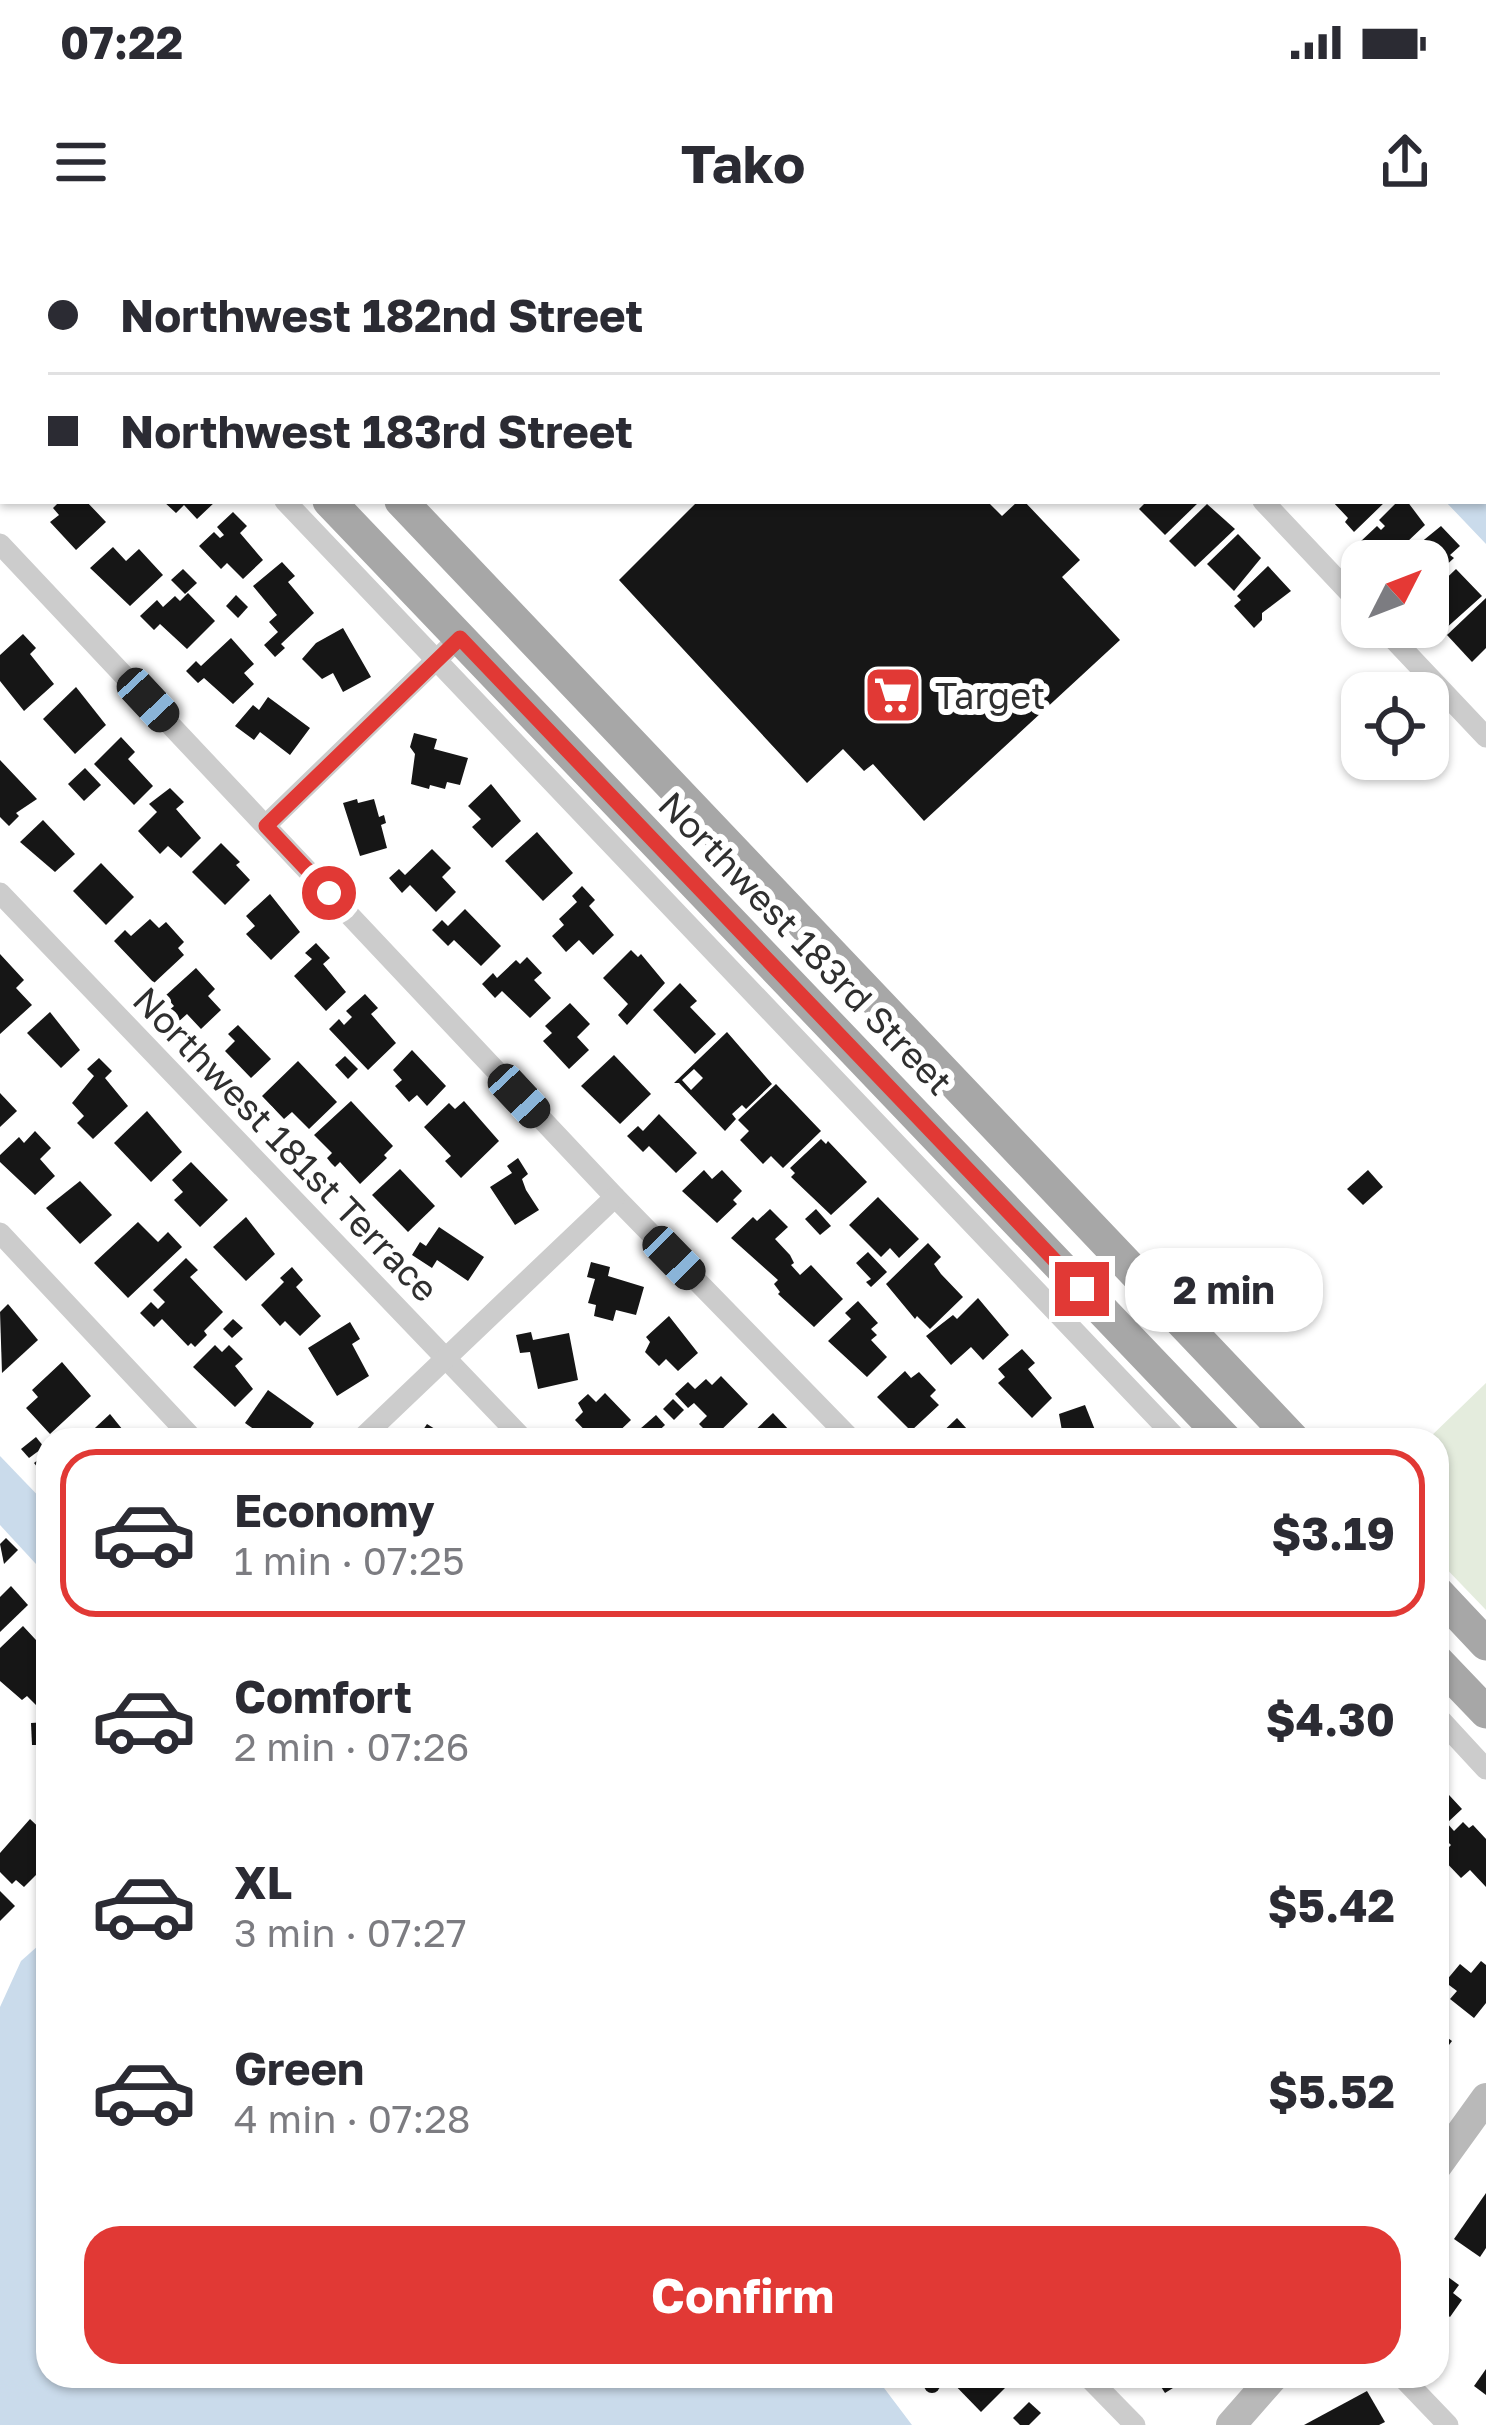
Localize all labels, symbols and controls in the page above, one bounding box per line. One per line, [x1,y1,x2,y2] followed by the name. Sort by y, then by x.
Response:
[60,15,183,69] text: 07:22
[48,129,114,195] icon: menu
[1372,129,1438,195] icon: share
[681,130,805,195] text: Tako
[120,288,643,342] text: Northwest 182nd Street
[120,404,633,458] text: Northwest 183rd Street
[1341,540,1449,648] north arrow
[1341,540,1449,780] map controls
[110,661,186,739] car
[862,664,924,726] supermarket icon: Target
[1341,672,1449,780] button: locate
[935,674,1046,717] place label: Target
[650,783,962,1103] street label: Northwest 183rd Street
[302,866,356,920] route start
[125,978,447,1310] street label: Northwest 181st Terrace
[481,1057,557,1135] car
[636,1220,712,1296] car
[1124,1247,1322,1331] callout: 2 min
[1055,1262,1109,1316] route end
[1173,1266,1275,1313] text: 2 min
[90,1479,198,1587] icon: car
[234,1483,435,1537] text: Economy
[1271,1506,1395,1560] text: $3.19
[234,1537,465,1584] text: 1 min · 07:25
[90,1665,198,1773] icon: car
[234,1669,412,1723] text: Comfort
[1266,1692,1395,1746] text: $4.30
[234,1723,469,1770] text: 2 min · 07:26
[90,1851,198,1959] icon: car
[234,1855,292,1909] text: XL
[1267,1878,1395,1932] text: $5.42
[234,1909,467,1956] text: 3 min · 07:27
[90,2037,198,2145] icon: car
[234,2041,364,2095] text: Green
[1268,2064,1395,2118] text: $5.52
[234,2095,471,2142] text: 4 min · 07:28
[84,2226,1401,2364] button: Confirm

